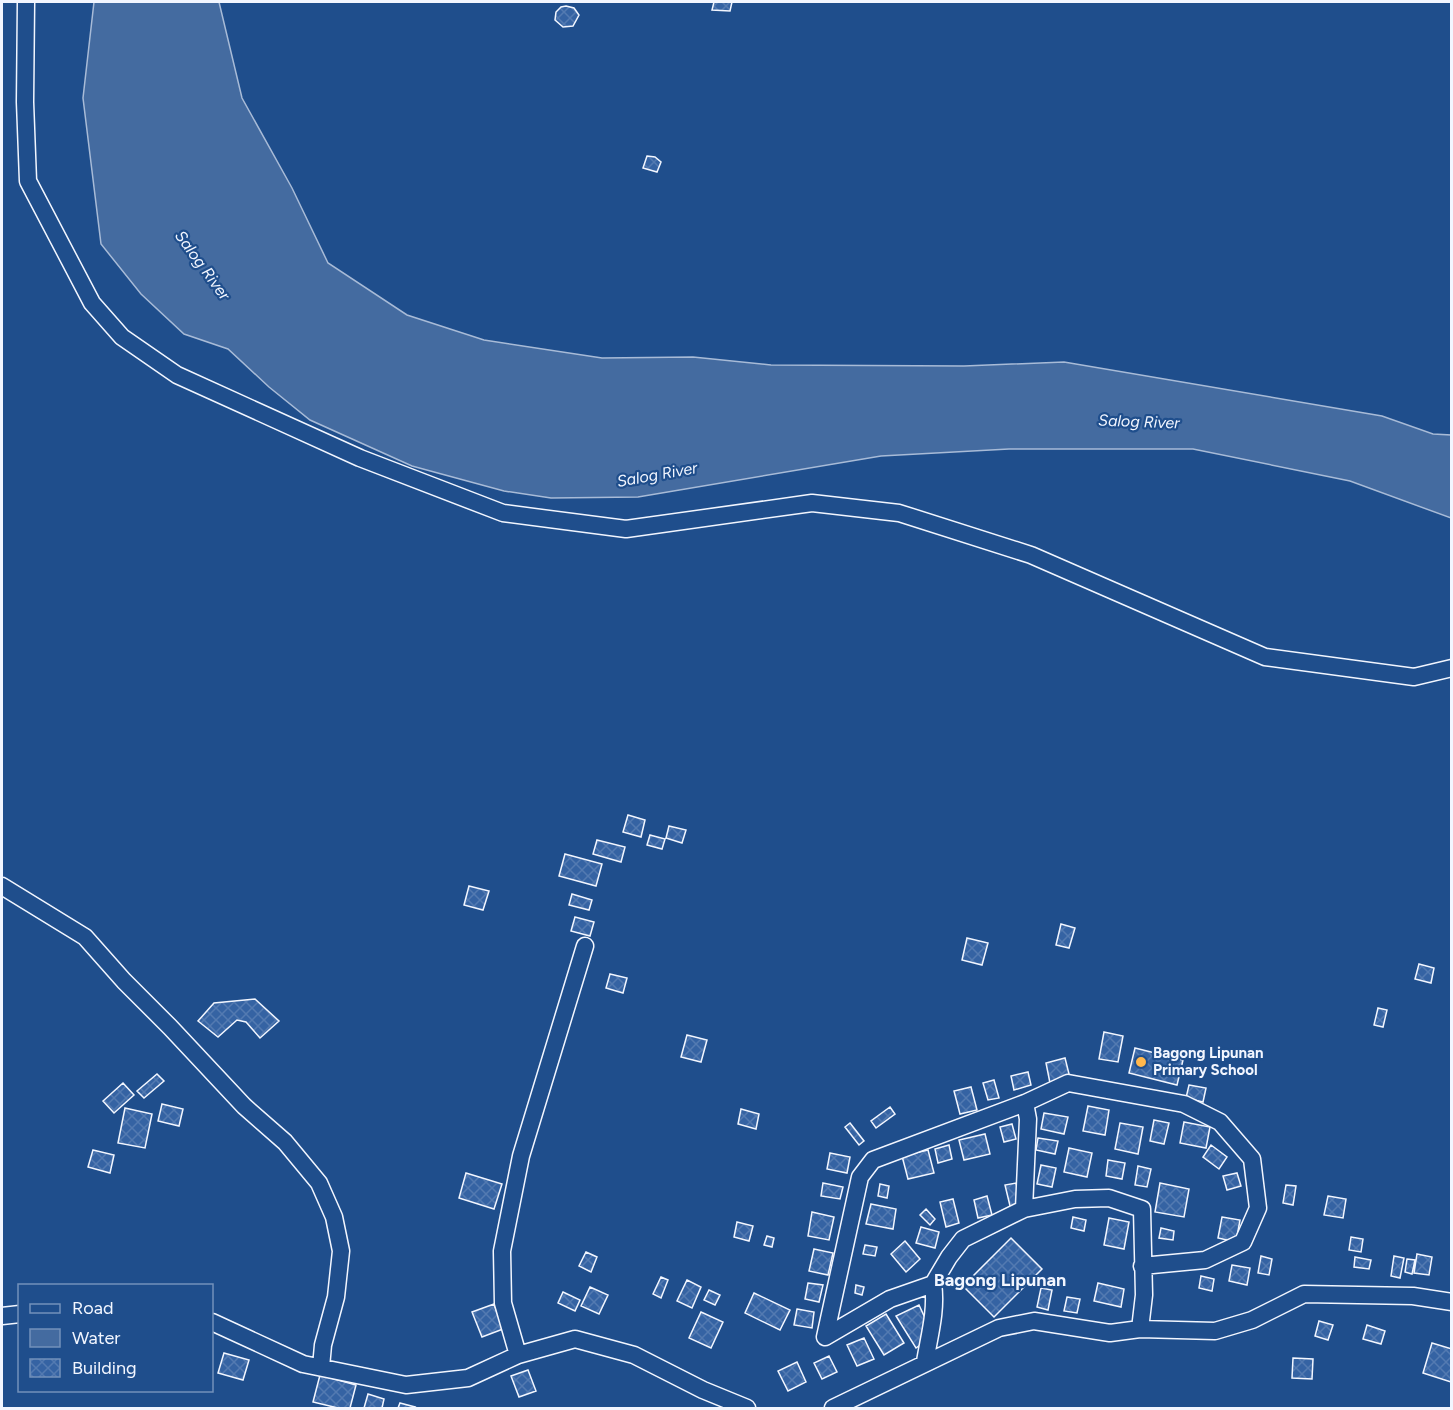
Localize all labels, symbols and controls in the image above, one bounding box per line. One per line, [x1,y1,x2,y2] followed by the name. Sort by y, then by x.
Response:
[171,227,235,304] water label: Salog River
[1098,411,1181,432] water label: Salog River
[615,458,699,491] water label: Salog River
[1153,1044,1264,1079] place label: Bagong Lipunan Primary School
[1134,1055,1148,1069] marker: Bagong Lipunan Primary School
[934,1269,1066,1291] district label: Bagong Lipunan
[18,1284,213,1392] legend
[72,1297,113,1319] text: Road
[72,1327,120,1349] text: Water
[72,1357,137,1379] text: Building

